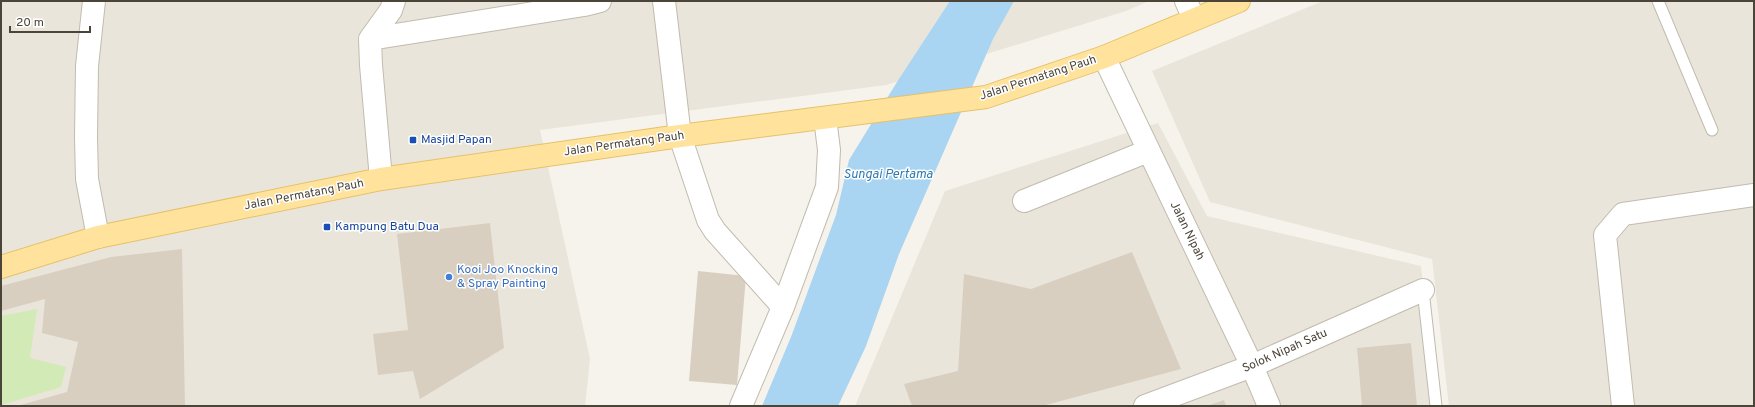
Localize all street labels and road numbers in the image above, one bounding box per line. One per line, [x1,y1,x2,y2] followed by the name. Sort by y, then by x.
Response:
[978,52,1098,104] street label: Jalan Permatang Pauh
[563,128,685,160] street label: Jalan Permatang Pauh
[243,176,365,214] street label: Jalan Permatang Pauh
[1166,199,1208,263] street label: Jalan Nipah
[1240,325,1330,377] street label: Solok Nipah Satu

